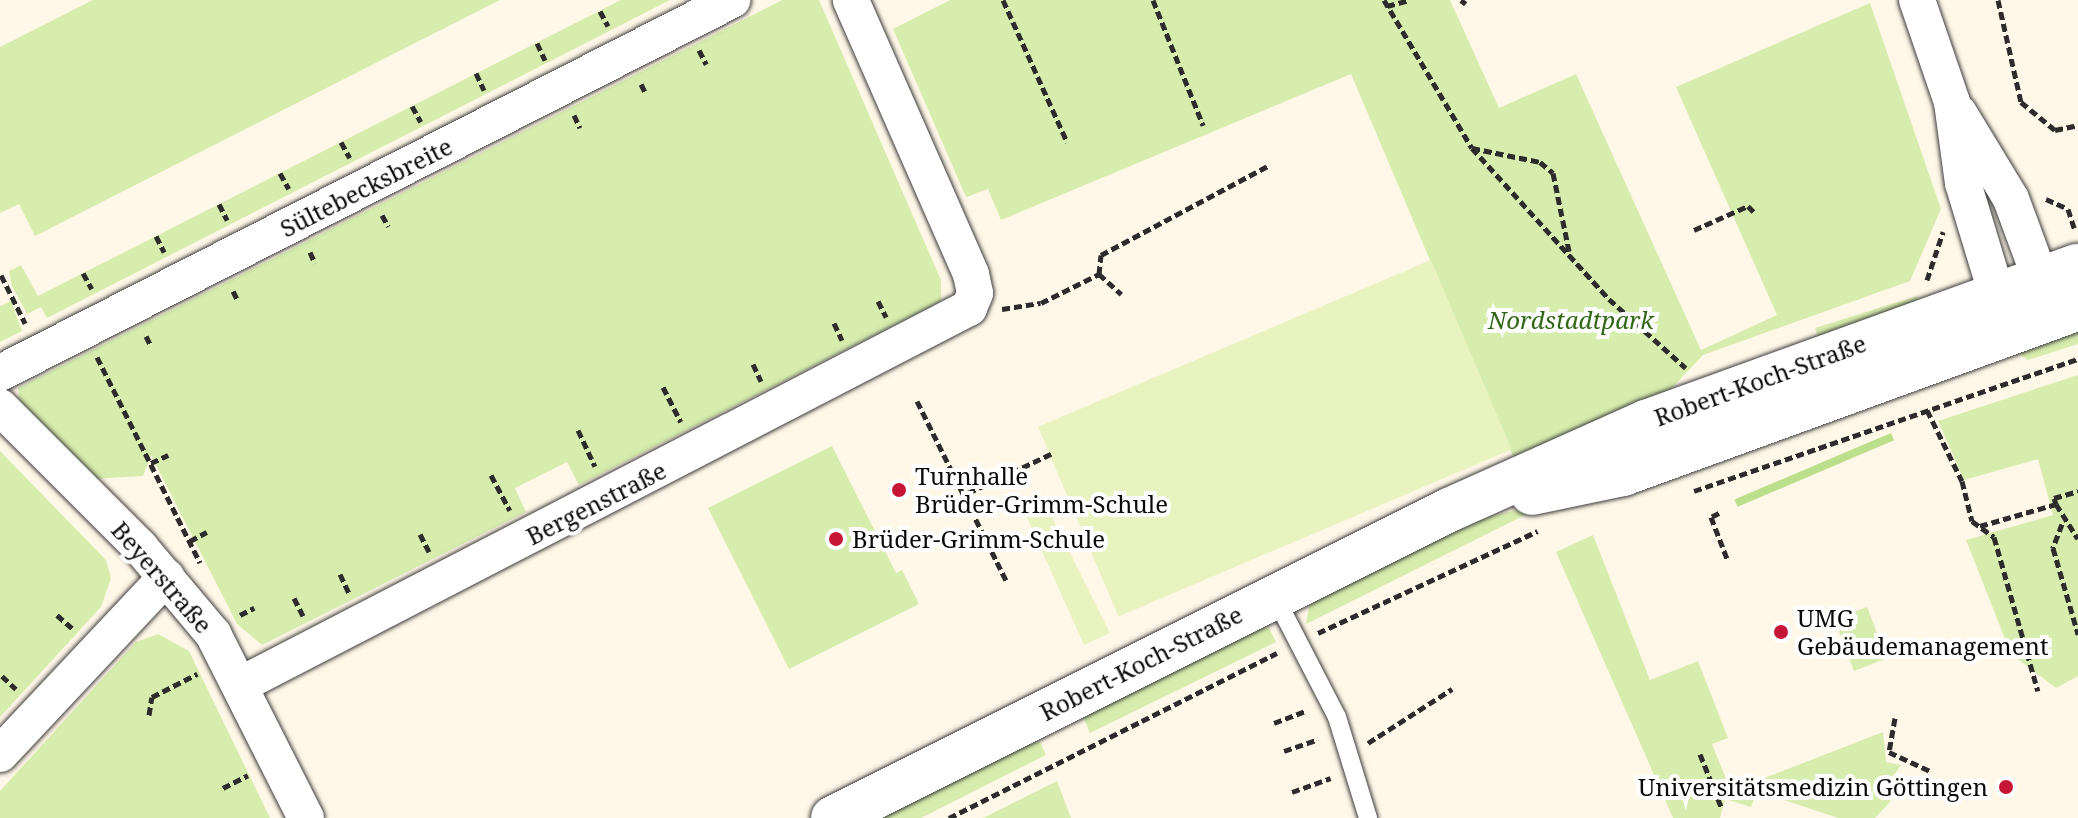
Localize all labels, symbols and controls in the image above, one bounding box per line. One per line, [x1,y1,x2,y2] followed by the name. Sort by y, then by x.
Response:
[275,131,457,243] street label: Sültebecksbreite
[1488,306,1654,334] park label: Nordstadtpark
[1650,328,1870,432] street label: Robert-Koch-Straße
[521,455,671,551] street label: Bergenstraße
[915,462,1168,518] place label: Turnhalle Brüder-Grimm-Schule
[890,481,908,499] marker: Turnhalle Brüder-Grimm-Schule
[106,515,218,639] street label: Beyerstraße
[852,525,1105,553] place label: Brüder-Grimm-Schule
[827,530,845,548] marker: Brüder-Grimm-Schule
[1035,599,1247,727] street label: Robert-Koch-Straße
[1797,604,2048,660] place label: UMG Gebäudemanagement
[1772,623,1790,641] marker: UMG Gebäudemanagement
[1638,773,1988,801] place label: Universitätsmedizin Göttingen
[1995,776,2017,798] marker: Universitätsmedizin Göttingen

